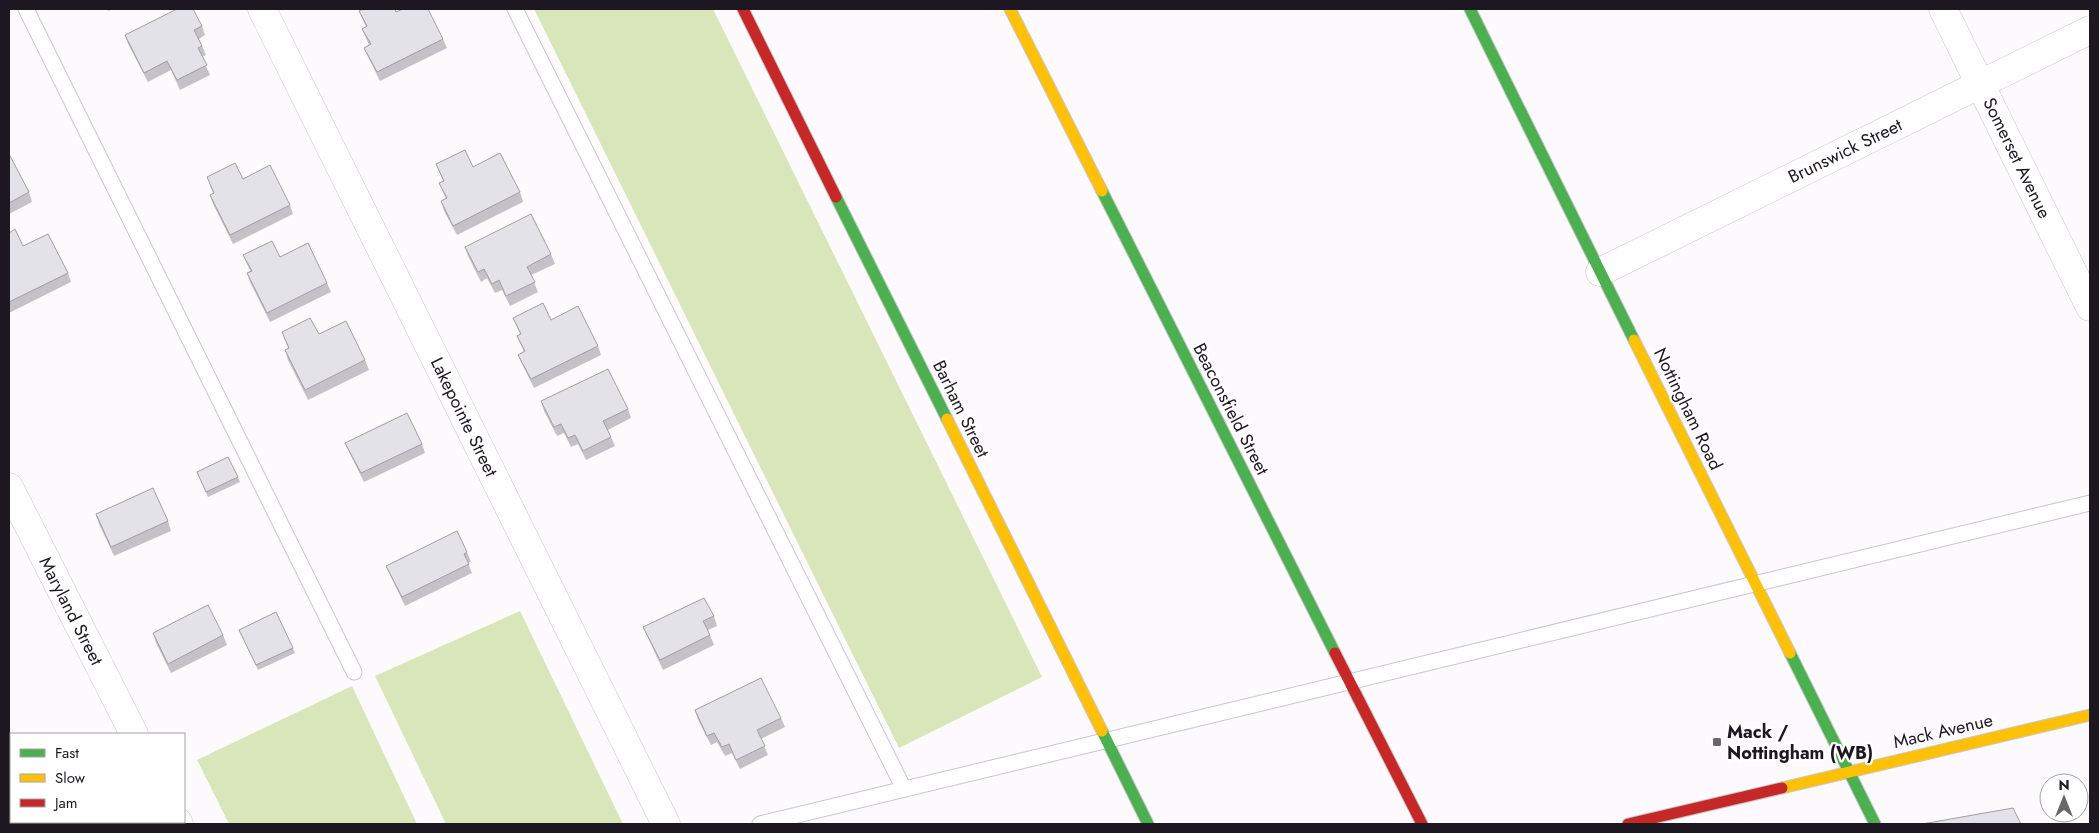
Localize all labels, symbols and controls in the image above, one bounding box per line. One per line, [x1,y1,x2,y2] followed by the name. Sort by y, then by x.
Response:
[1976,93,2058,223] street label: Somerset Avenue
[1784,112,1907,190] street label: Brunswick Street
[1187,339,1276,480] street label: Beaconsfield Street
[1647,343,1729,475] street label: Nottingham Road
[424,353,504,482] street label: Lakepointe Street
[926,356,996,463] street label: Barham Street
[32,552,110,670] street label: Maryland Street
[1891,707,1995,755] street label: Mack Avenue
[1727,719,1873,766] place label: Mack / Nottingham (WB)
[10,733,185,823] legend
[1711,736,1723,748] marker: Mack / Nottingham (WB)
[55,742,79,764] text: Fast
[55,767,86,789] text: Slow
[2039,773,2089,823] north arrow
[2058,775,2070,795] text: N
[53,792,78,814] text: Jam

